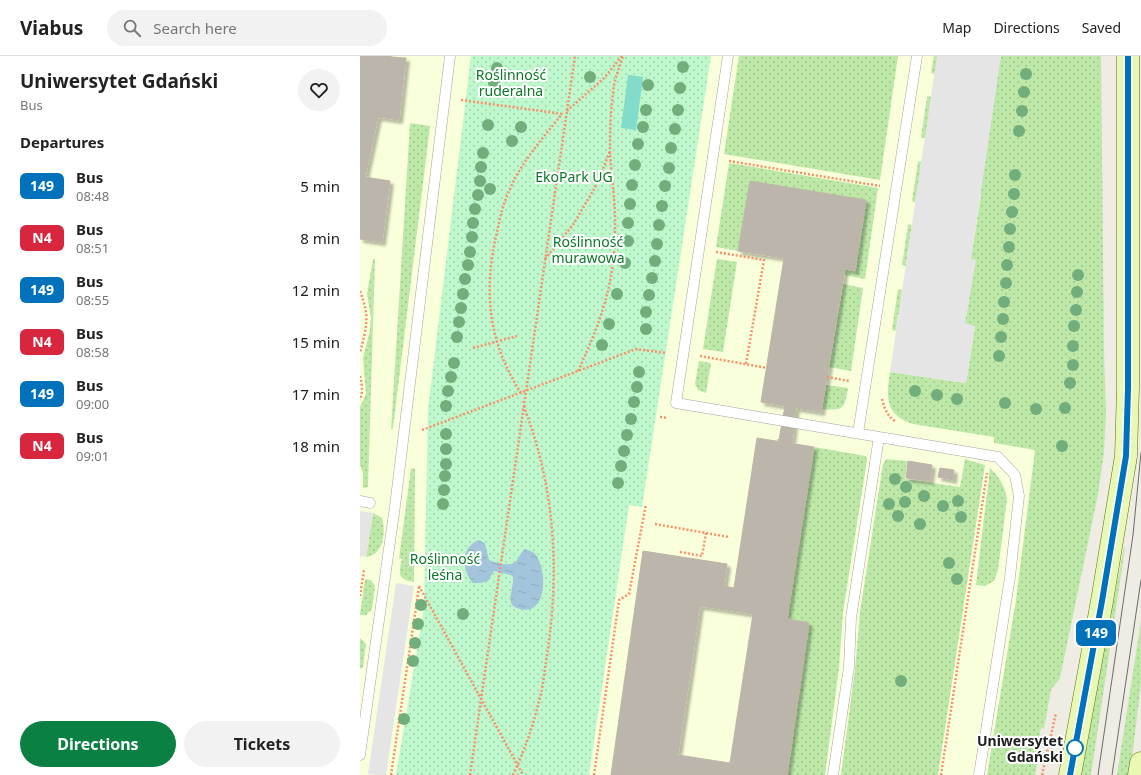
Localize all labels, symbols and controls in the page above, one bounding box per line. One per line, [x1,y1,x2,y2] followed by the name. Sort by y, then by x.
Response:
[107,10,387,46] search box
[20,15,83,41] text: Viabus
[121,17,143,39] icon: search
[153,18,237,38] text: Search here
[942,18,971,37] text: Map
[993,18,1060,37] text: Directions
[1082,18,1121,37] text: Saved
[476,65,546,100] park label: Roślinność ruderalna
[20,68,218,94] text: Uniwersytet Gdański
[298,69,340,111] button: heart
[20,96,43,114] text: Bus
[20,132,104,152] text: Departures
[76,167,103,187] text: Bus
[535,167,613,186] park label: EkoPark UG
[30,176,54,195] text: 149
[300,176,340,196] text: 5 min
[76,187,109,205] text: 08:48
[76,219,103,239] text: Bus
[32,228,52,247] text: N4
[300,228,340,248] text: 8 min
[551,232,625,267] park label: Roślinność murawowa
[76,239,109,257] text: 08:51
[76,271,103,291] text: Bus
[30,280,54,299] text: 149
[292,280,340,300] text: 12 min
[76,291,109,309] text: 08:55
[76,323,103,343] text: Bus
[32,332,52,351] text: N4
[292,332,340,352] text: 15 min
[76,343,109,361] text: 08:58
[76,375,103,395] text: Bus
[30,384,54,403] text: 149
[292,384,340,404] text: 17 min
[76,395,109,413] text: 09:00
[76,427,103,447] text: Bus
[32,436,52,455] text: N4
[292,436,340,456] text: 18 min
[76,447,109,465] text: 09:01
[410,549,480,584] park label: Roślinność leśna
[1073,620,1119,646] line badge: 149
[1084,623,1108,642] text: 149
[20,721,176,767] button: Directions
[184,721,340,767] button: Tickets
[977,731,1063,766] place label: Uniwersytet Gdański
[1066,739,1084,757] marker: Uniwersytet Gdański

